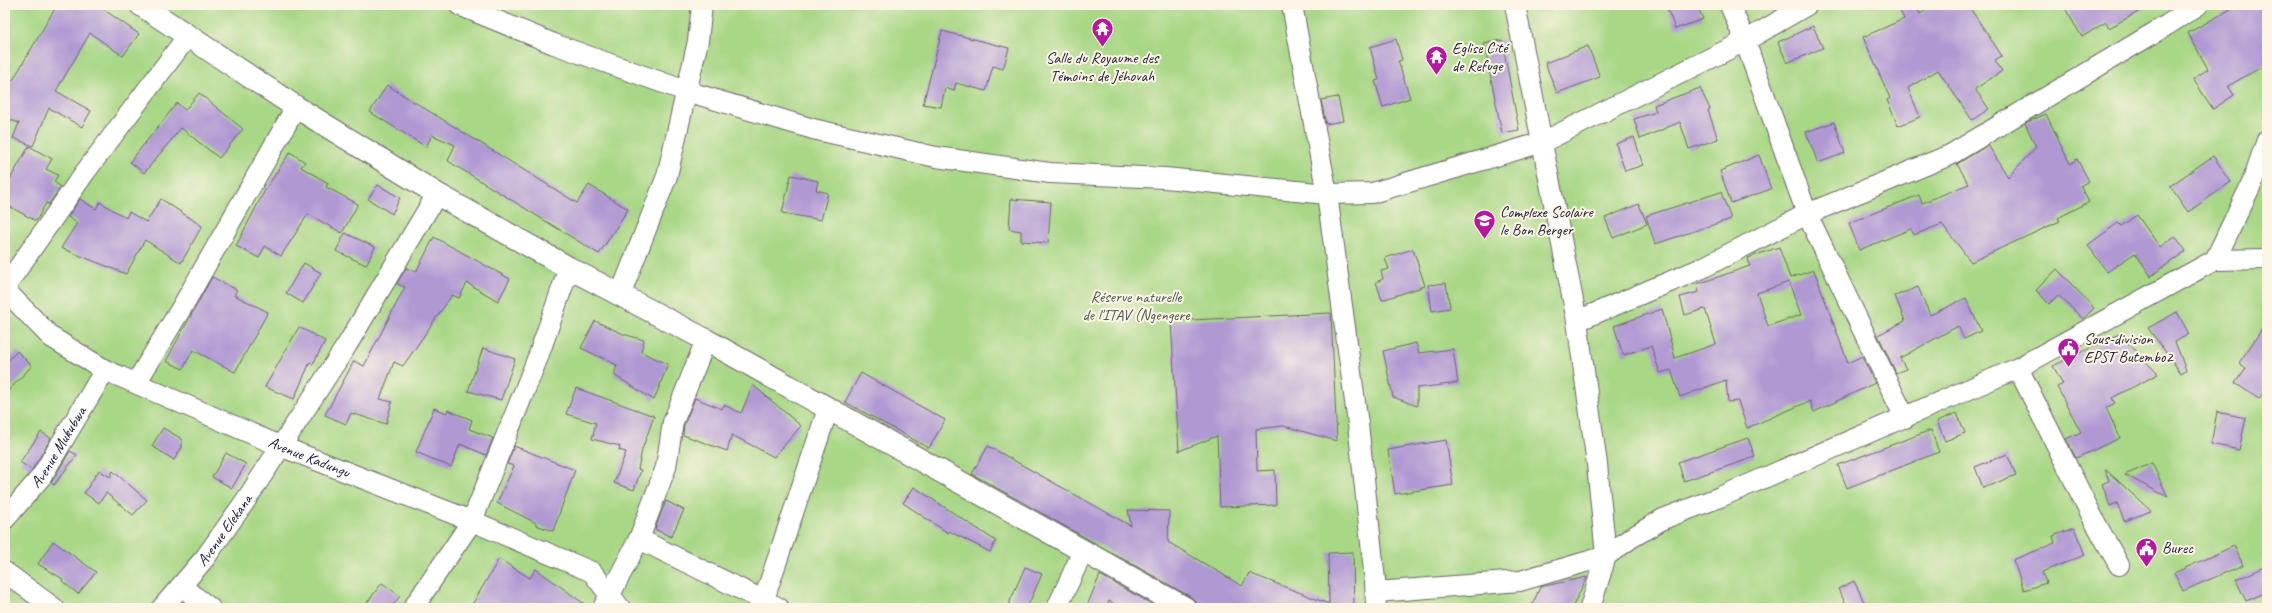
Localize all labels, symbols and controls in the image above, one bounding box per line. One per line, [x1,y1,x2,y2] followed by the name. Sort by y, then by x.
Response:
[1089,15,1115,48] temple icon: Salle du Royaume des Témoins de Jéhovah
[1452,38,1510,76] place label: Eglise Cité de Refuge
[1424,44,1450,77] temple icon: Eglise Cité de Refuge
[1046,48,1160,86] place label: Salle du Royaume des Témoins de Jéhovah
[1500,202,1595,240] place label: Complexe Scolaire le Bon Berger
[1472,208,1498,241] school or university icon: Complexe Scolaire le Bon Berger
[1082,287,1191,325] park label: Réserve naturelle de l'ITAV (Ngengere
[2084,329,2175,367] place label: Sous-division EPST Butembo2
[2055,335,2081,368] public building icon: Sous-division EPST Butembo2
[26,402,92,492] street label: Avenue Mukubwa
[265,432,354,483] street label: Avenue Kadungu
[193,490,258,570] street label: Avenue Elekana
[2133,535,2159,568] public building icon: Burec
[2162,538,2194,558] place label: Burec

